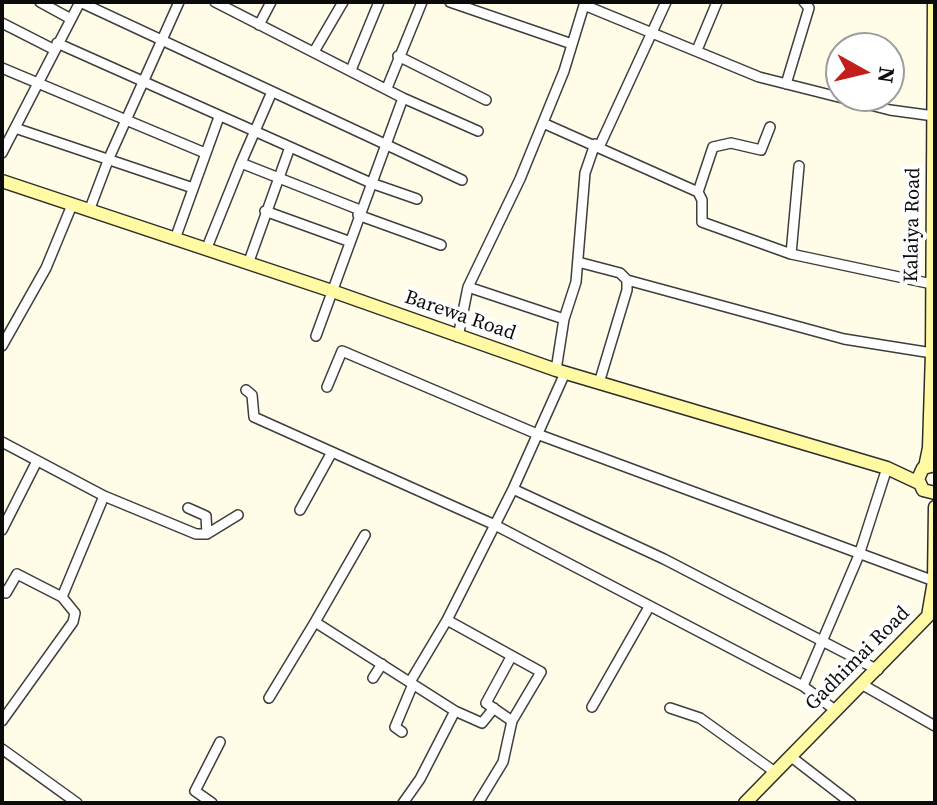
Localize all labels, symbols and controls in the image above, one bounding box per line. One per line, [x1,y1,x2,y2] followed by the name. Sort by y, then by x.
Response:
[825,32,905,112] north arrow
[871,65,903,85] text: N
[900,167,926,283] street label: Kalaiya Road
[401,286,519,346] street label: Barewa Road
[801,602,915,716] street label: Gadhimai Road

